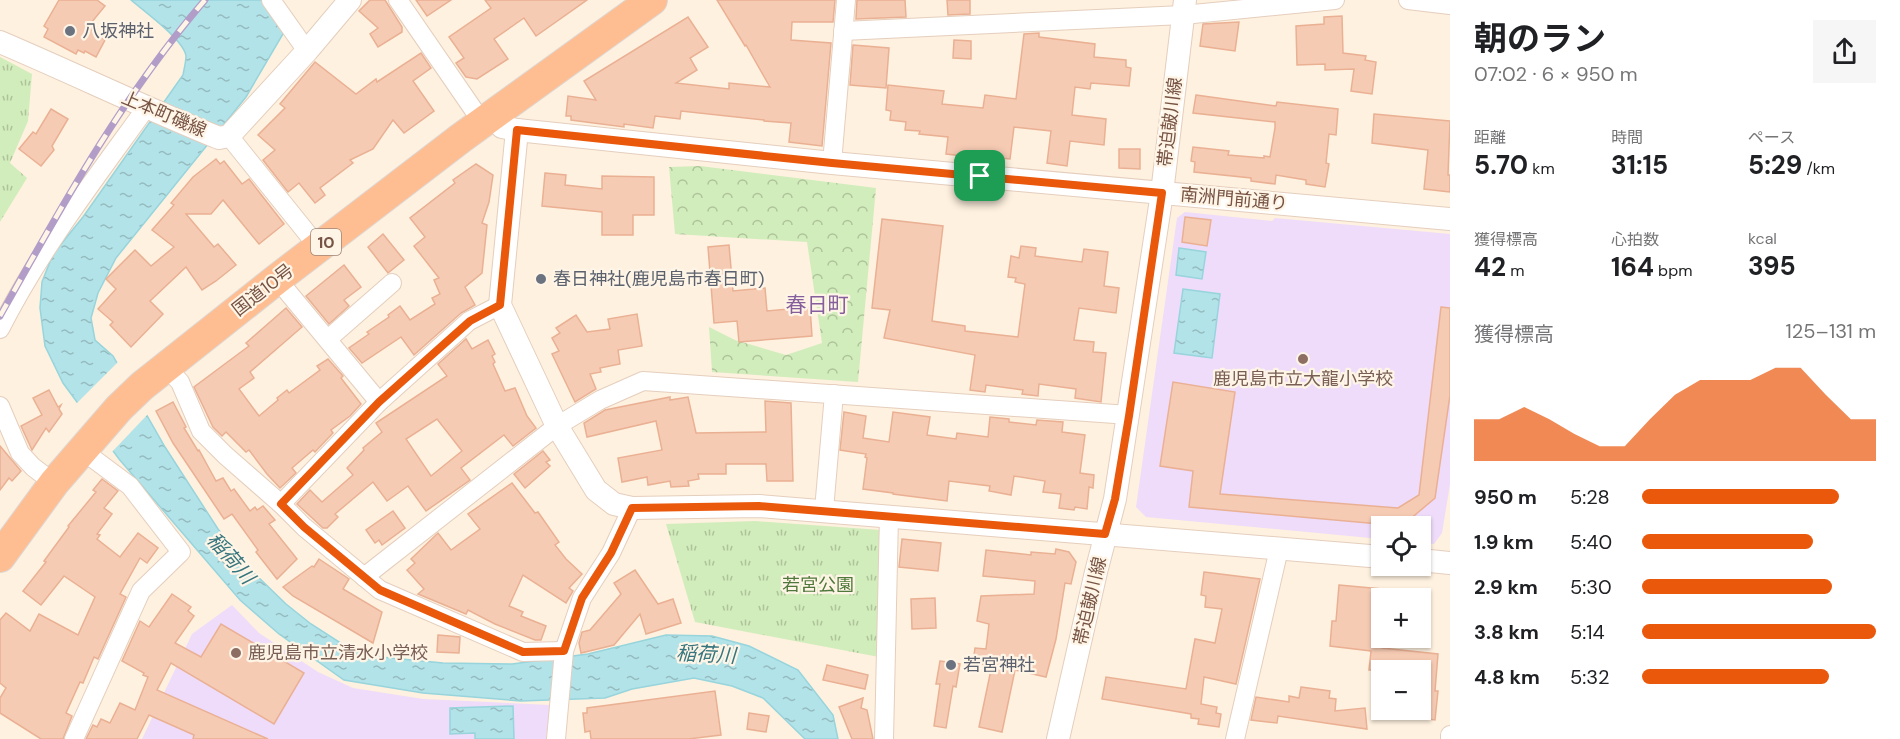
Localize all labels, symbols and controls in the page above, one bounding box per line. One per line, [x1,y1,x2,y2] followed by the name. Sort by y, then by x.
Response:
[1474,17,1606,60] text: 朝のラン
[82,19,154,43] place label: 八坂神社
[1813,20,1876,83] button: share
[63,24,77,38] marker: 八坂神社
[1474,61,1638,87] text: 07:02 · 6 × 950 m
[1153,76,1187,168] street label: 帯迫皷川線
[118,85,210,143] street label: 上本町磯線
[1474,127,1506,148] text: 距離
[1611,127,1643,148] text: 時間
[1748,127,1795,148] text: ペース
[1474,148,1528,182] text: 5.70
[1611,148,1668,182] text: 31:15
[1748,148,1802,182] text: 5:29
[954,150,1005,201] pin
[1528,158,1555,179] text: km
[1802,158,1835,179] text: /km
[963,159,996,192] icon: arrive
[1179,182,1289,216] street label: 南洲門前通り
[1748,228,1777,249] text: kcal
[311,229,341,255] road number: 10
[1474,229,1538,250] text: 獲得標高
[1611,229,1659,250] text: 心拍数
[1748,249,1796,283] text: 395
[1474,250,1506,284] text: 42
[1611,250,1654,284] text: 164
[227,258,299,322] street label: 国道10号
[1506,260,1524,281] text: m
[1654,260,1692,281] text: bpm
[553,267,764,291] place label: 春日神社(鹿児島市春日町)
[534,272,548,286] marker: 春日神社(鹿児島市春日町)
[786,291,849,319] district label: 春日町
[1786,318,1876,344] text: 125–131 m
[1474,321,1554,347] text: 獲得標高
[1296,352,1310,366] marker: 鹿児島市立大龍小学校
[1213,367,1393,391] place label: 鹿児島市立大龍小学校
[1474,484,1537,510] text: 950 m
[1570,484,1610,510] text: 5:28
[1371,516,1431,720] map controls
[1371,516,1431,576] button: locate
[202,527,262,591] water label: 稲荷川
[1474,529,1534,555] text: 1.9 km
[1570,529,1612,555] text: 5:40
[1068,554,1112,648] street label: 帯迫皷川線
[782,573,854,597] park label: 若宮公園
[1474,574,1538,600] text: 2.9 km
[1570,574,1612,600] text: 5:30
[1371,588,1431,648] button: +
[1474,619,1539,645] text: 3.8 km
[1570,619,1605,645] text: 5:14
[675,639,739,669] water label: 稲荷川
[248,641,428,665] place label: 鹿児島市立清水小学校
[229,646,243,660] marker: 鹿児島市立清水小学校
[963,653,1035,677] place label: 若宮神社
[944,658,958,672] marker: 若宮神社
[1371,660,1431,720] button: −
[1474,664,1540,690] text: 4.8 km
[1570,664,1610,690] text: 5:32

